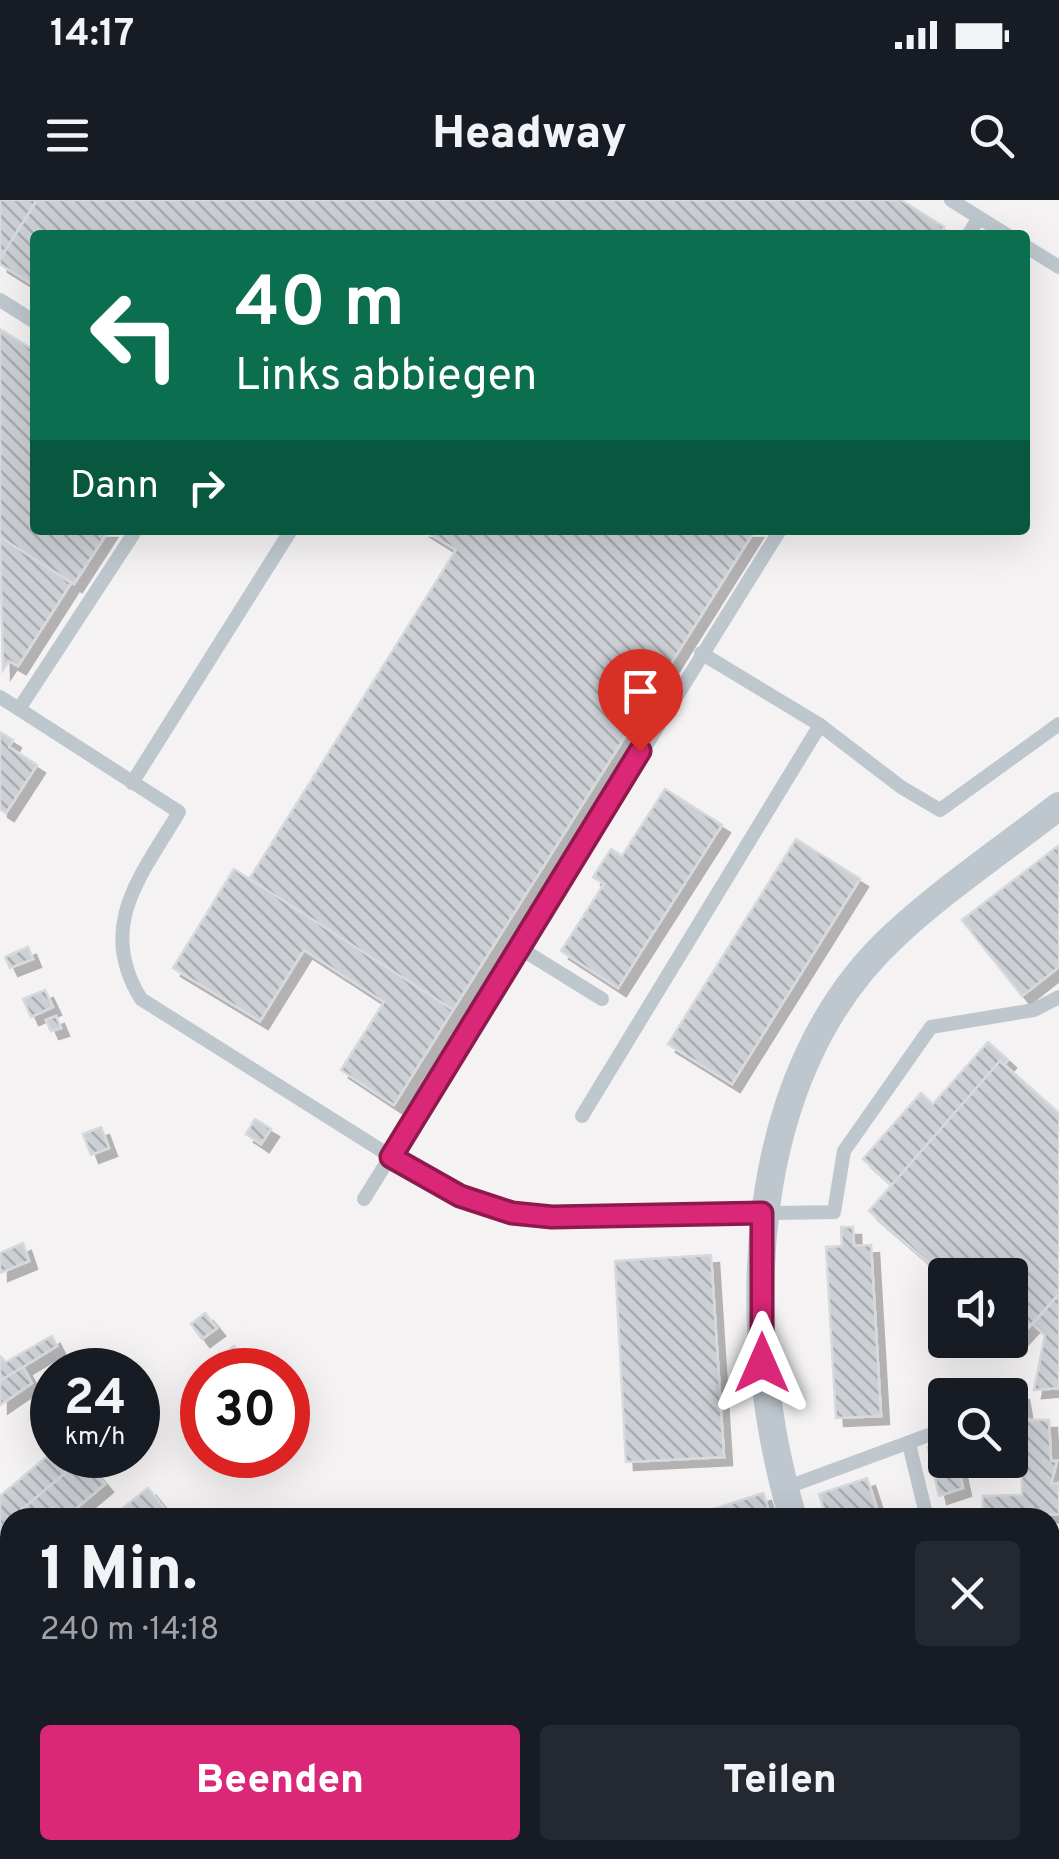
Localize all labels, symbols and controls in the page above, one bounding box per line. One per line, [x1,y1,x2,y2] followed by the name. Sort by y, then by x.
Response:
[50,11,134,60] text: 14:17
[432,107,627,164] text: Headway
[40,108,95,163] icon: menu
[964,108,1019,163] icon: search
[235,262,405,351] text: 40 m
[70,270,200,400] icon: left
[235,349,537,406] text: Links abbiegen
[179,460,234,515] icon: right
[70,463,159,512] text: Dann
[598,649,683,752] pin
[613,664,668,719] icon: arrive
[928,1258,1028,1478] map controls
[928,1258,1028,1358] button: sound
[710,1311,814,1415] position arrow
[180,1348,310,1478] speed limit sign: 30
[64,1369,126,1432] text: 24
[928,1378,1028,1478] button: search
[65,1422,125,1454] text: km/h
[40,1535,198,1611] text: 1 Min.
[915,1541,1020,1646] button: close
[40,1611,219,1651] text: 240 m · 14:18
[40,1725,520,1840] button: Beenden
[540,1725,1020,1840] button: Teilen

